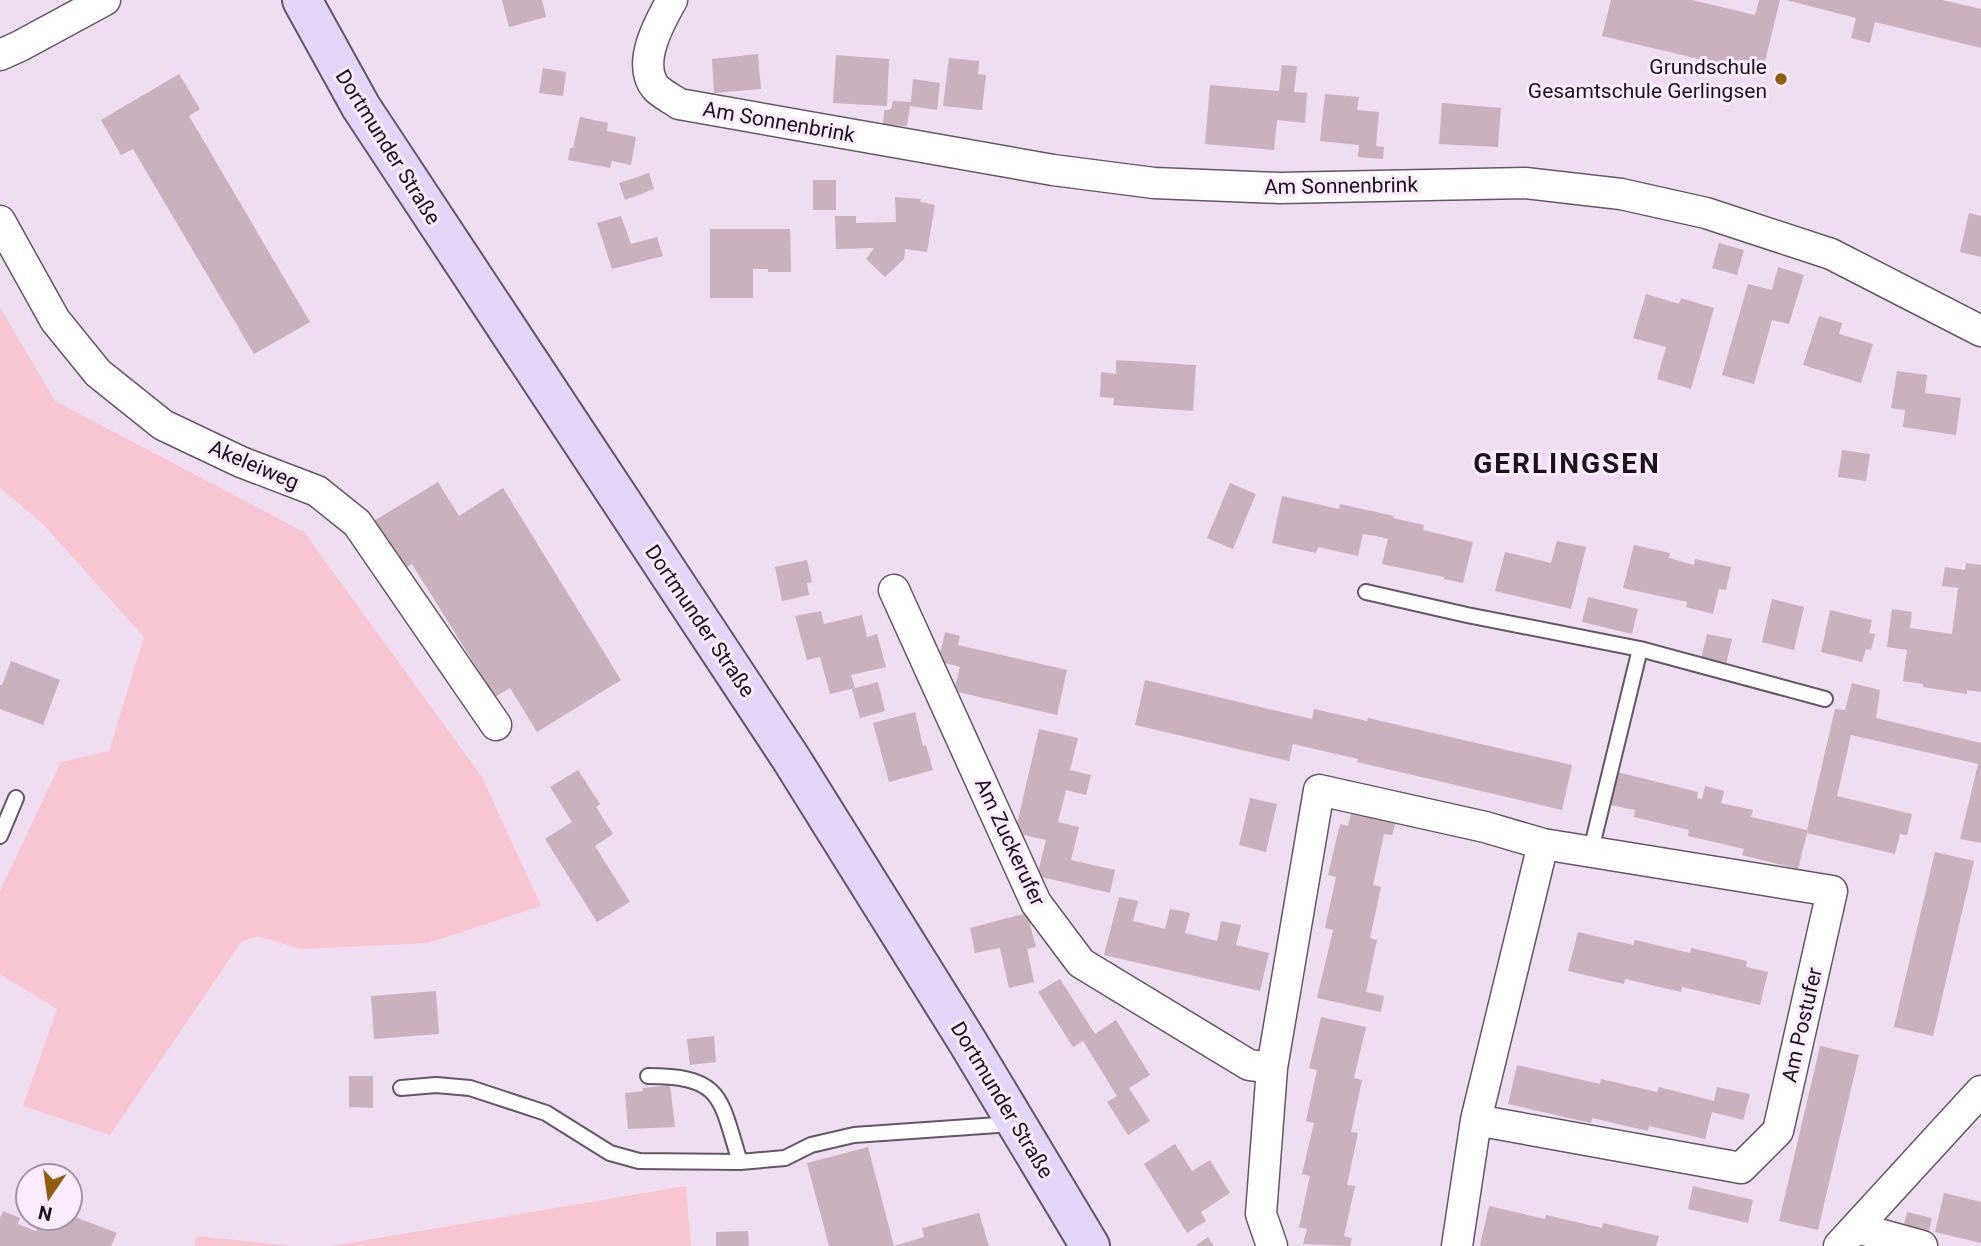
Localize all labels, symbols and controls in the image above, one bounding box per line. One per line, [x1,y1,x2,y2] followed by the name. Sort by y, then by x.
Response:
[1528,55,1767,103] place label: Grundschule Gesamtschule Gerlingsen
[331,65,445,229] street label: Dortmunder Straße
[1773,71,1789,87] marker: Grundschule Gesamtschule Gerlingsen
[701,97,857,147] street label: Am Sonnenbrink
[1264,173,1419,199] street label: Am Sonnenbrink
[205,435,303,495] street label: Akeleiweg
[1473,447,1661,480] district label: GERLINGSEN
[640,540,760,702] street label: Dortmunder Straße
[970,774,1050,910] street label: Am Zuckerufer
[1777,965,1827,1085] street label: Am Postufer
[946,1017,1058,1183] street label: Dortmunder Straße
[14,1162,84,1232] north arrow
[36,1200,54,1226] text: N

